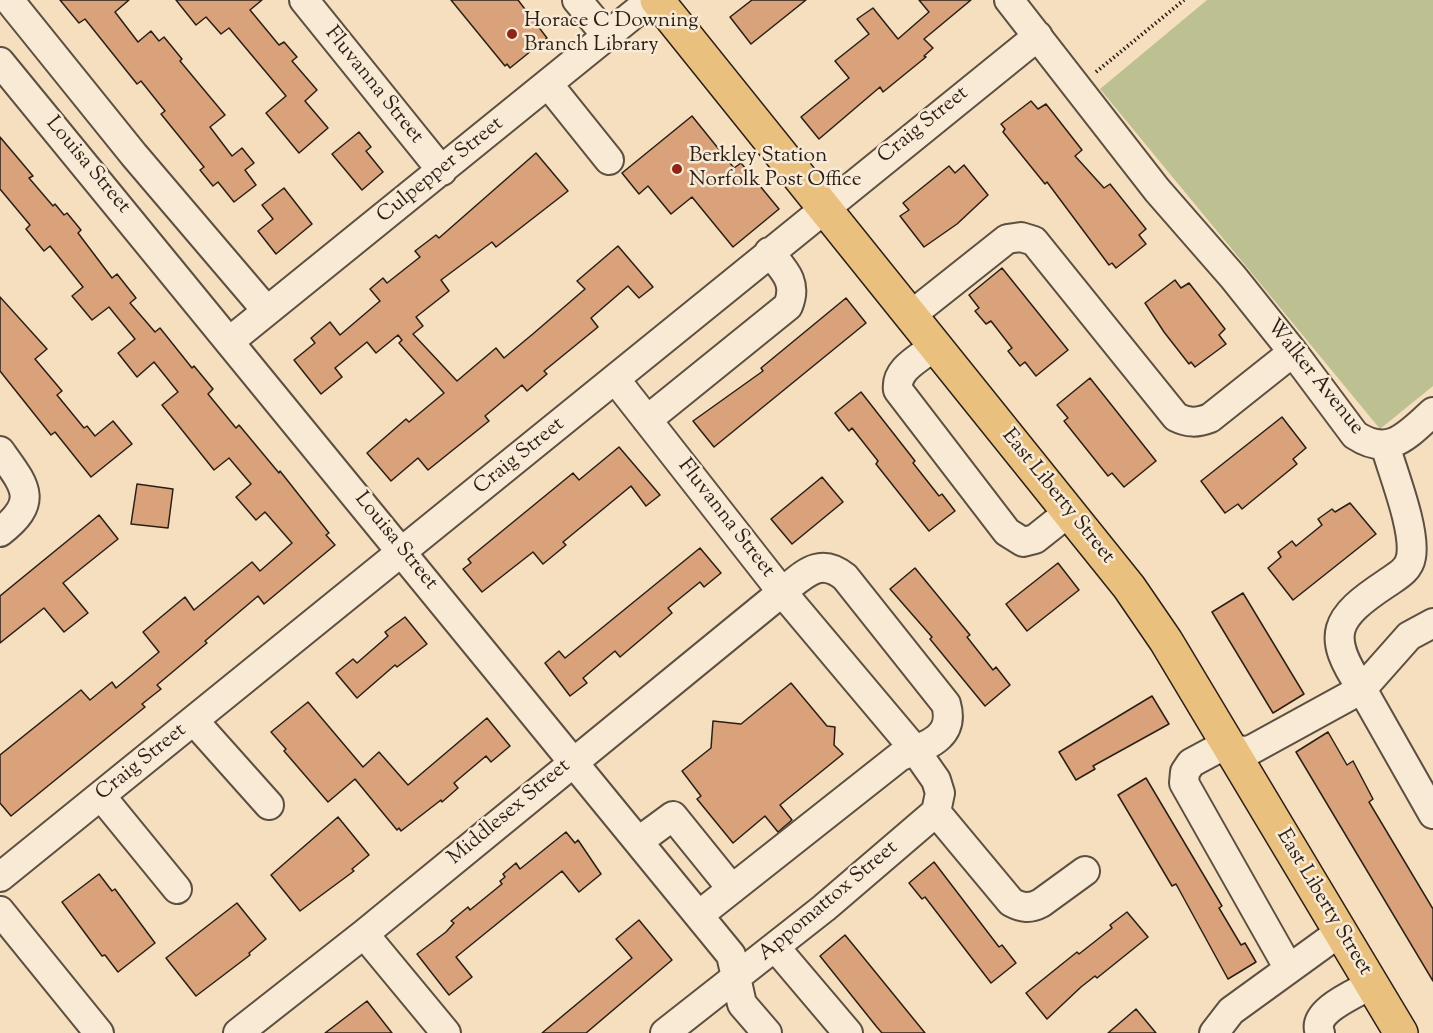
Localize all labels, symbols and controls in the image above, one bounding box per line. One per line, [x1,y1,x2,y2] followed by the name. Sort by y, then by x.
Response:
[524,9,699,59] place label: Horace C Downing Branch Library
[318,22,428,150] street label: Fluvanna Street
[505,27,519,41] marker: Horace C Downing Branch Library
[874,82,974,170] street label: Craig Street
[39,112,135,220] street label: Louisa Street
[373,112,509,230] street label: Culpepper Street
[689,144,861,194] place label: Berkley Station Norfolk Post Office
[670,162,684,176] marker: Berkley Station Norfolk Post Office
[1260,315,1368,441] street label: Walker Avenue
[470,413,570,501] street label: Craig Street
[995,425,1119,569] street label: East Liberty Street
[671,455,779,583] street label: Fluvanna Street
[348,488,442,596] street label: Louisa Street
[92,719,192,807] street label: Craig Street
[444,754,576,872] street label: Middlesex Street
[1269,825,1377,981] street label: East Liberty Street
[754,836,904,968] street label: Appomattox Street

